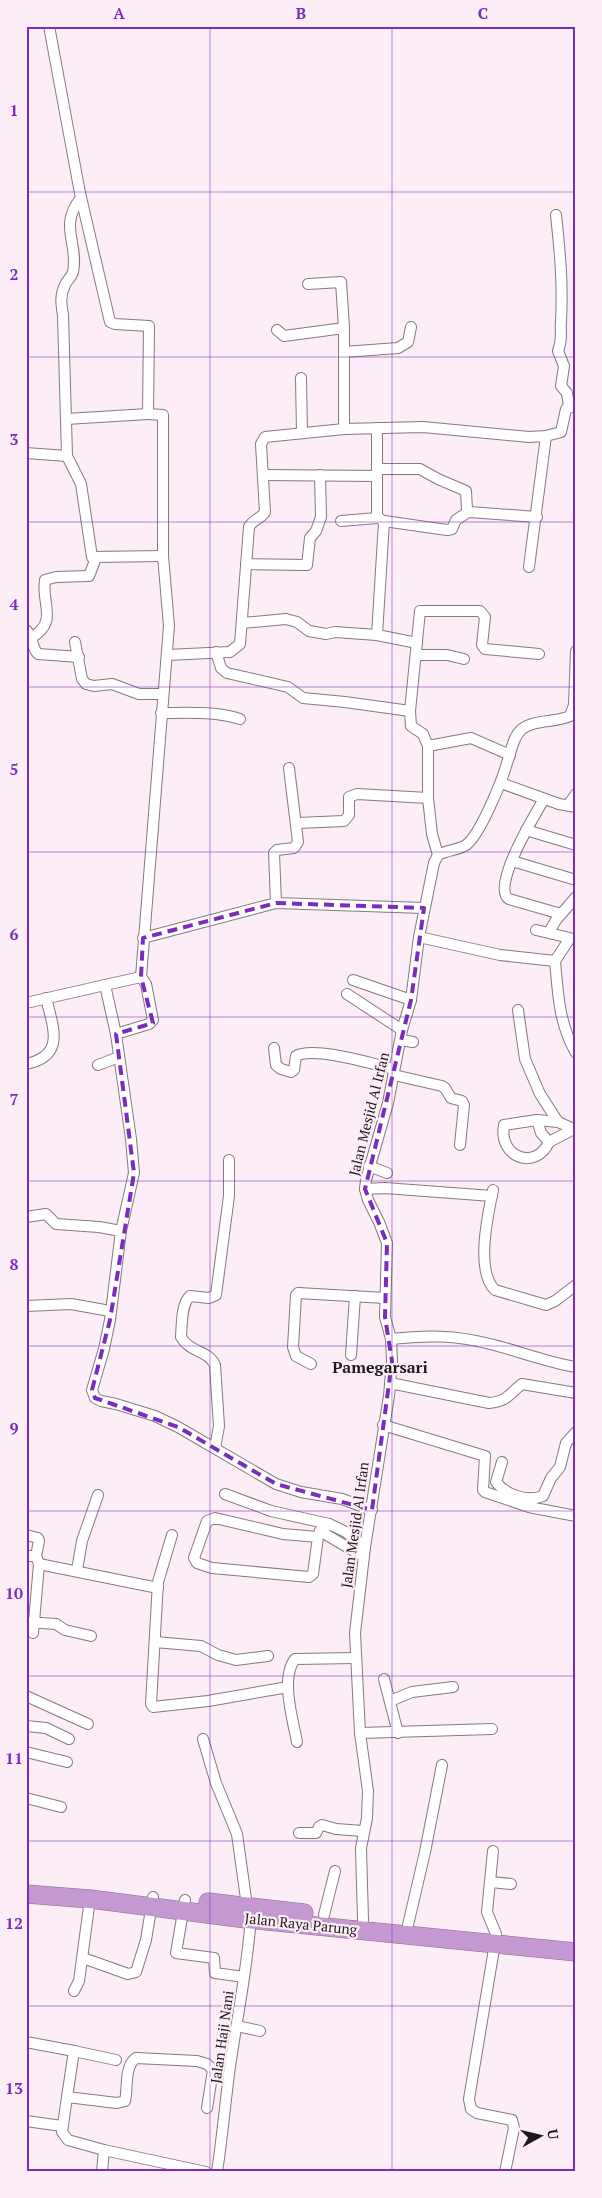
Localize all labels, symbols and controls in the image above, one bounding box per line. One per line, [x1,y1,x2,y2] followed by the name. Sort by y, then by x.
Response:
[113,2,125,24] text: A
[296,2,306,24] text: B
[478,2,488,24] text: C
[9,99,19,121] text: 1
[9,263,19,285] text: 2
[9,428,19,450] text: 3
[9,593,19,615] text: 4
[9,758,19,780] text: 5
[9,923,19,945] text: 6
[344,1049,393,1178] street label: Jalan Mesjid Al Irfan
[9,1088,19,1110] text: 7
[9,1253,19,1275] text: 8
[332,1356,428,1378] district label: Pamegarsari
[9,1417,19,1439] text: 9
[336,1460,373,1589] street label: Jalan Mesjid Al Irfan
[5,1582,23,1604] text: 10
[5,1747,23,1769] text: 11
[244,1908,359,1939] street label: Jalan Raya Parung
[5,1912,23,1934] text: 12
[206,1989,237,2085] street label: Jalan Haji Nani
[5,2077,23,2099] text: 13
[514,2110,564,2160] north arrow
[543,2128,563,2140] text: U

